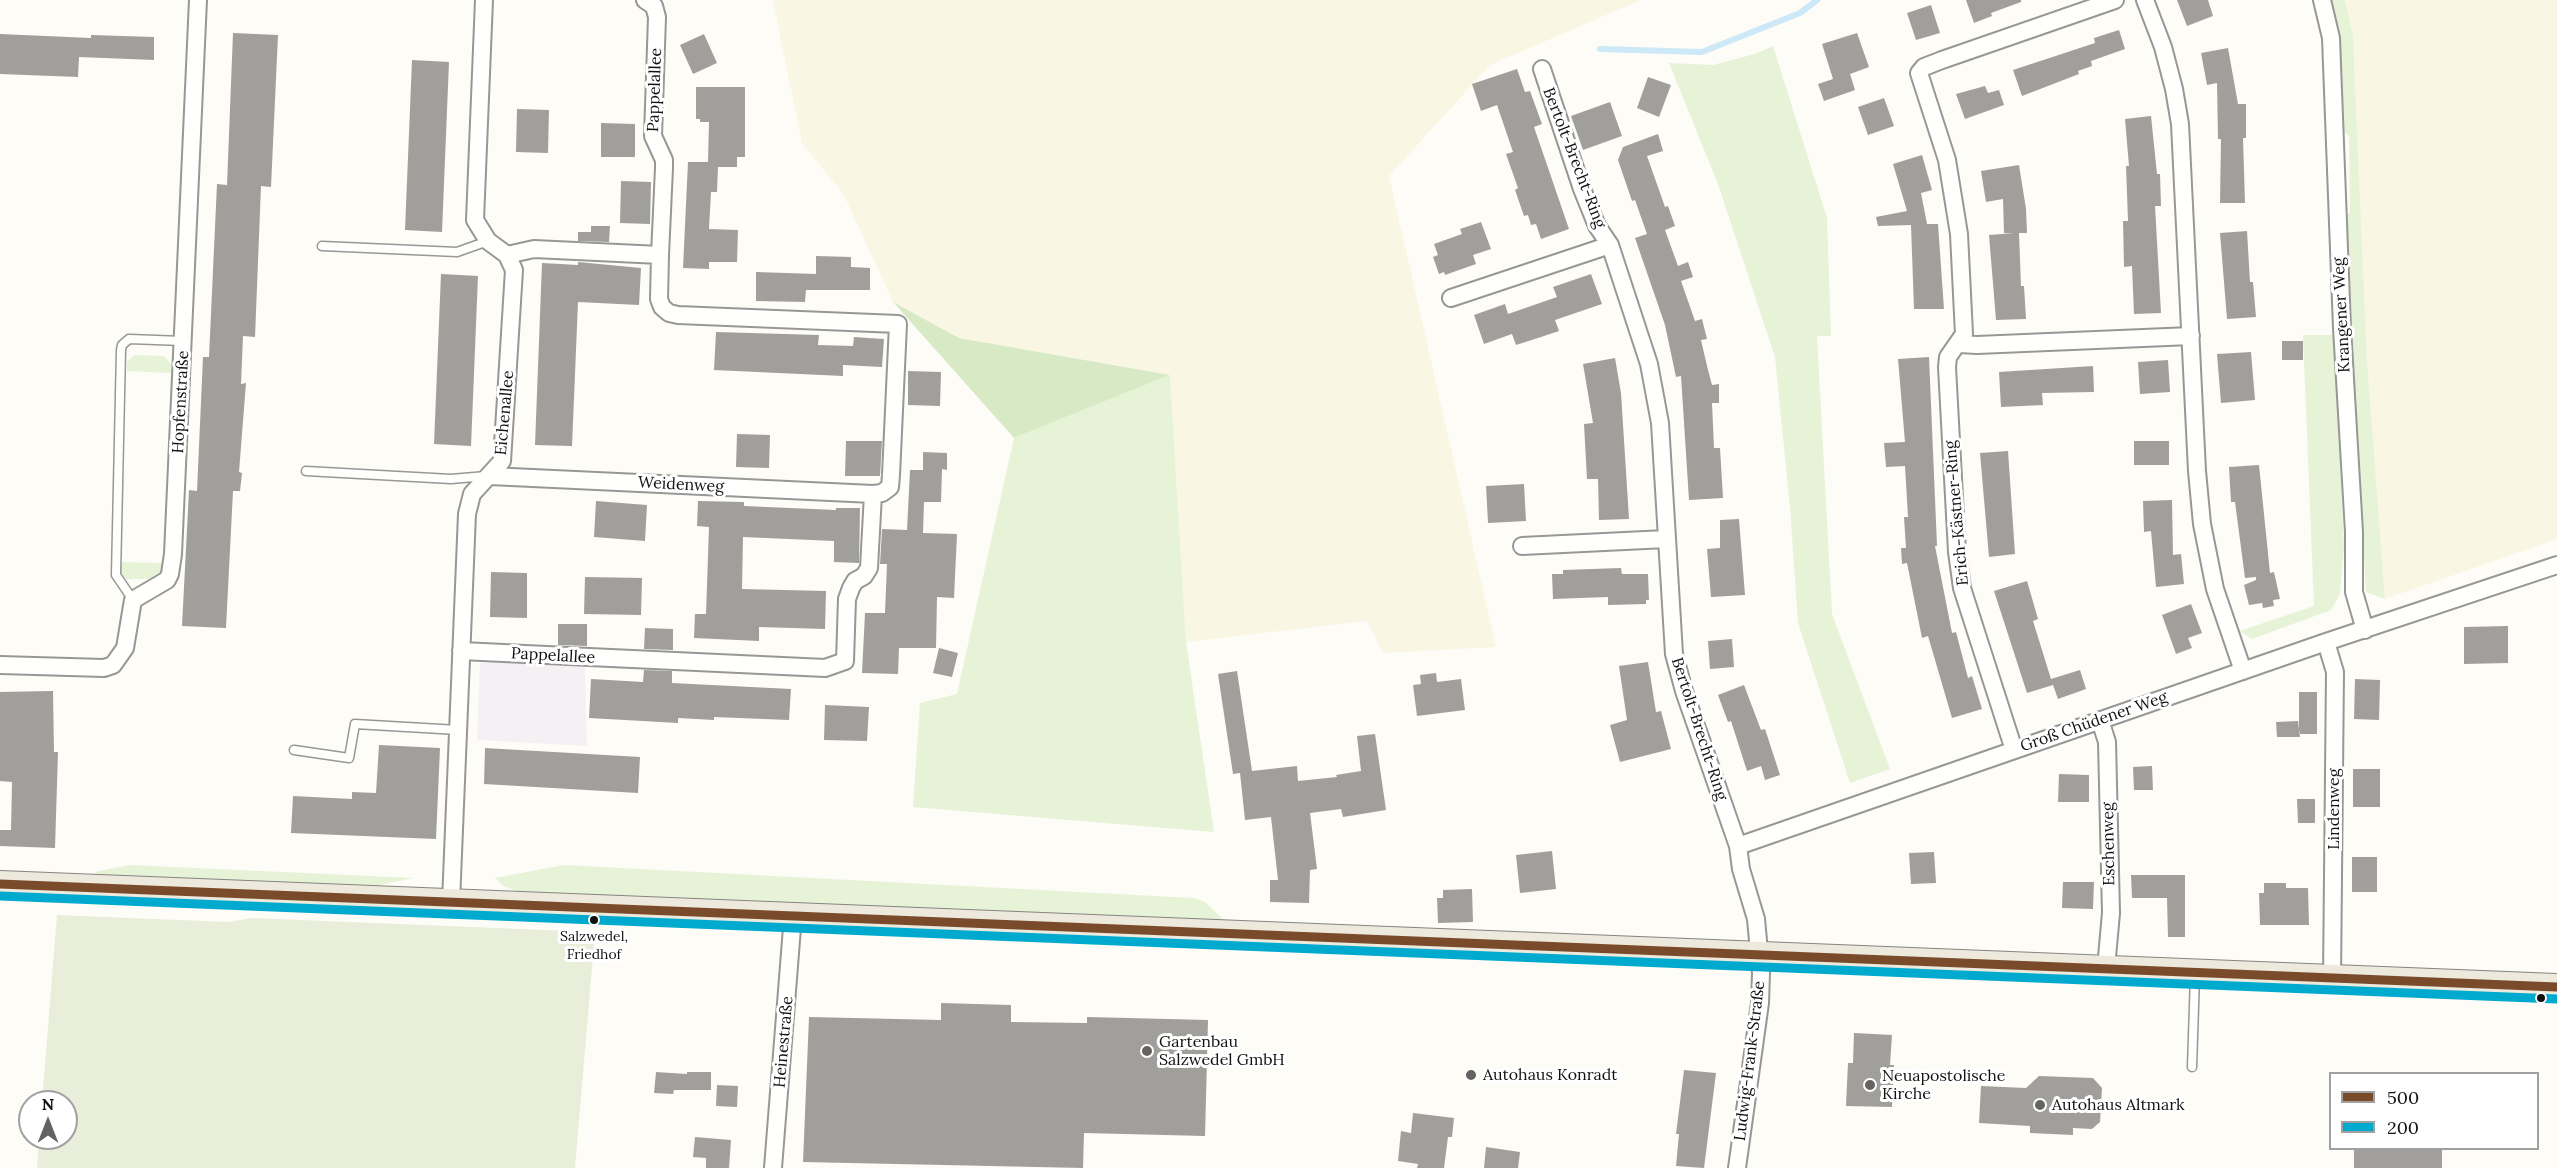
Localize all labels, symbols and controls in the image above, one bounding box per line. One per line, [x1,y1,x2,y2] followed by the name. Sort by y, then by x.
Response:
[644,48,666,132] street label: Pappelallee
[1538,85,1610,231] street label: Bertolt-Brecht-Ring
[2329,257,2355,373] street label: Krangener Weg
[169,350,193,454] street label: Hopfenstraße
[492,370,518,456] street label: Eichenallee
[1941,440,1973,586] street label: Erich-Kästner-Ring
[637,473,725,497] street label: Weidenweg
[510,644,596,668] street label: Pappelallee
[1667,655,1731,803] street label: Bertolt-Brecht-Ring
[2018,688,2170,756] street label: Groß Chüdener Weg
[2324,768,2344,850] street label: Lindenweg
[2099,802,2119,886] street label: Eschenweg
[588,914,600,926] marker: Salzwedel, Friedhof
[560,929,628,962] place label: Salzwedel, Friedhof
[1731,980,1769,1142] street label: Ludwig-Frank-Straße
[2535,992,2547,1004] unlabelled marker
[770,995,798,1089] street label: Heinestraße
[1159,1032,1285,1070] place label: Gartenbau Salzwedel GmbH
[1140,1044,1154,1058] marker: Gartenbau Salzwedel GmbH
[1483,1065,1618,1085] place label: Autohaus Konradt
[1882,1066,2005,1104] place label: Neuapostolische Kirche
[1464,1068,1478,1082] marker: Autohaus Konradt
[2329,1072,2539,1150] legend
[1863,1078,1877,1092] marker: Neuapostolische Kirche
[2387,1086,2419,1109] text: 500
[18,1090,78,1150] north arrow
[42,1094,54,1114] text: N
[2052,1095,2185,1115] place label: Autohaus Altmark
[2033,1098,2047,1112] marker: Autohaus Altmark
[2387,1116,2419,1139] text: 200

